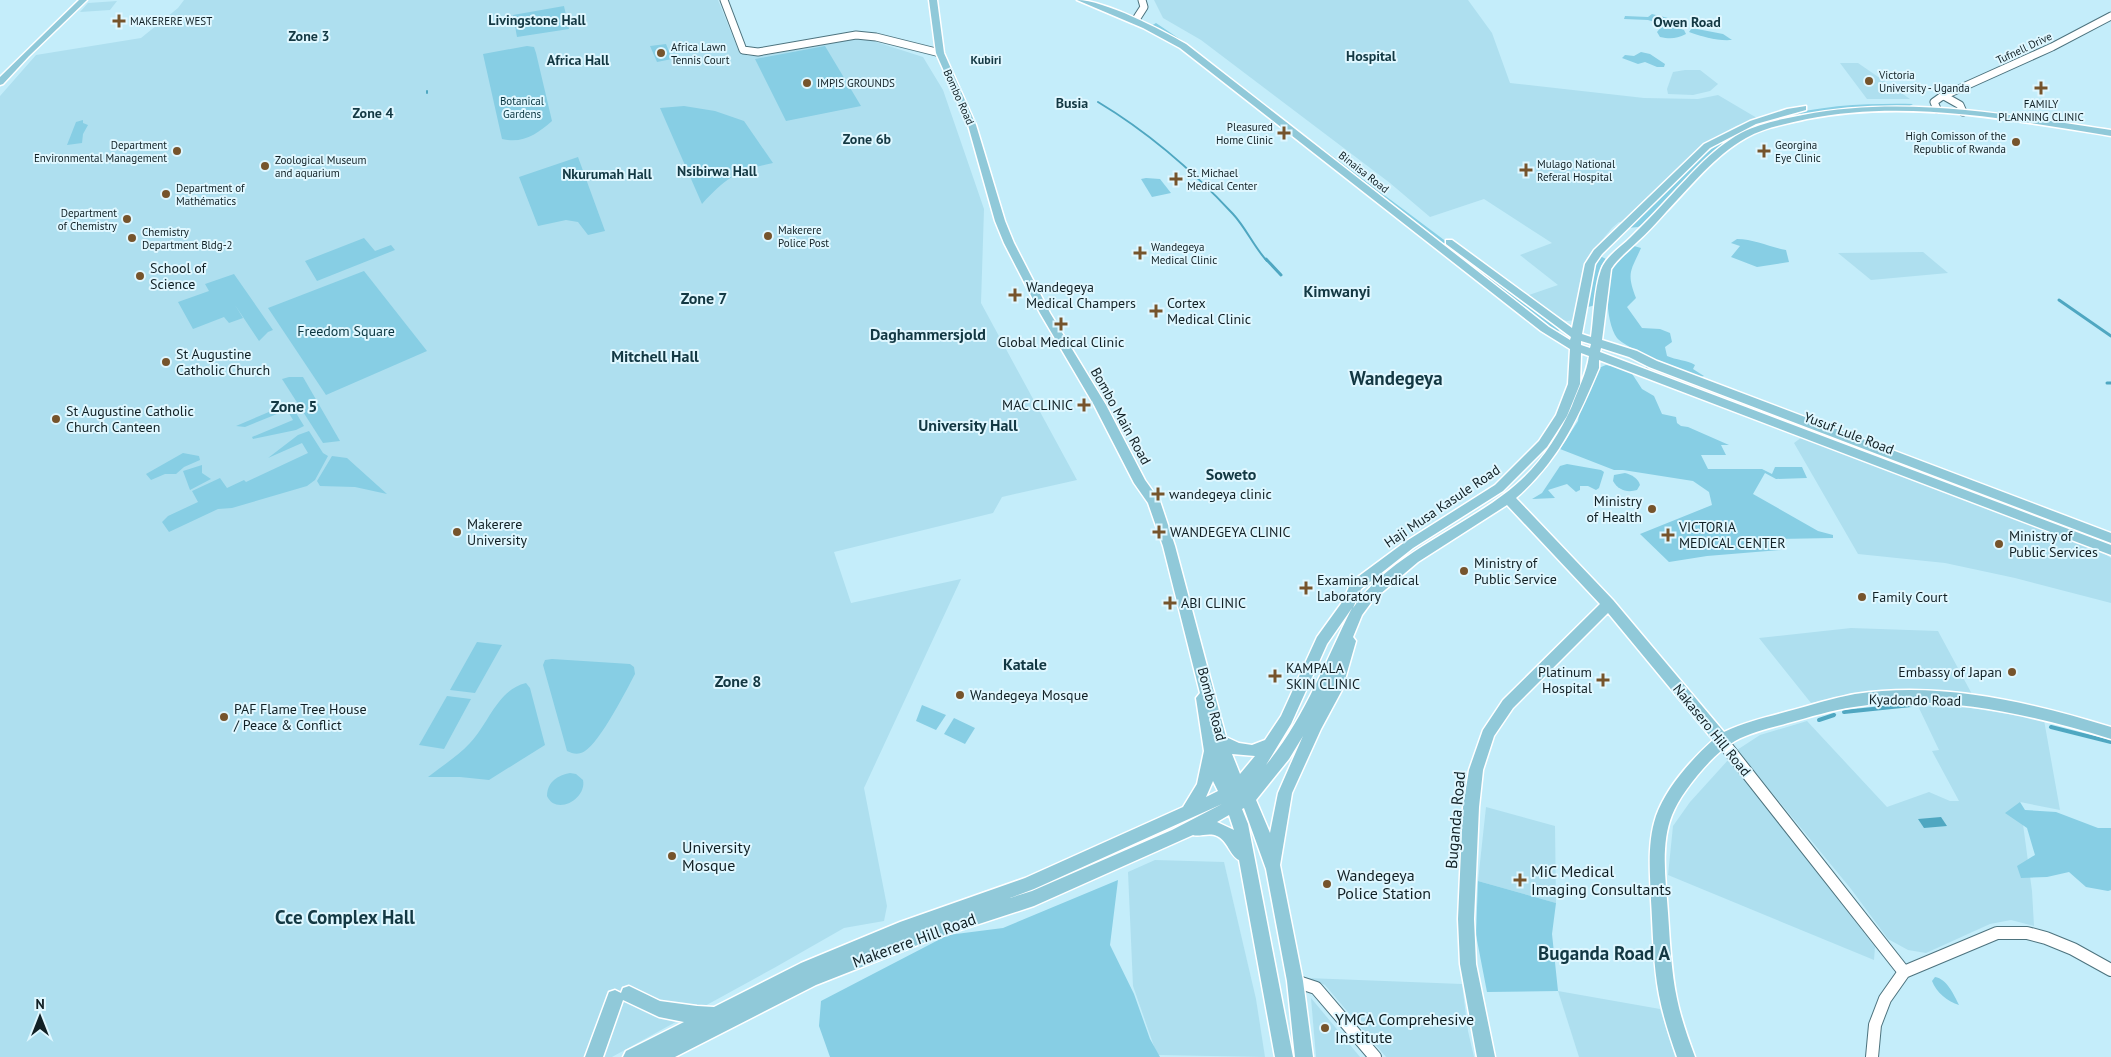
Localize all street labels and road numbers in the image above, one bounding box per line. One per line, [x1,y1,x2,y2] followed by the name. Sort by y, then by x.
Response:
[1994,29,2055,67] street label: Tufnell Drive
[941,67,977,127] street label: Bombo Road
[1336,148,1392,196] street label: Binaisa Road
[1087,364,1155,468] street label: Bombo Main Road
[1801,408,1897,458] street label: Yusuf Lule Road
[1381,461,1503,551] street label: Haji Musa Kasule Road
[1194,665,1230,743] street label: Bombo Road
[1669,680,1755,780] street label: Nakasero Hill Road
[1869,690,1961,710] street label: Kyadondo Road
[1441,770,1469,870] street label: Buganda Road
[849,908,979,972] street label: Makerere Hill Road

